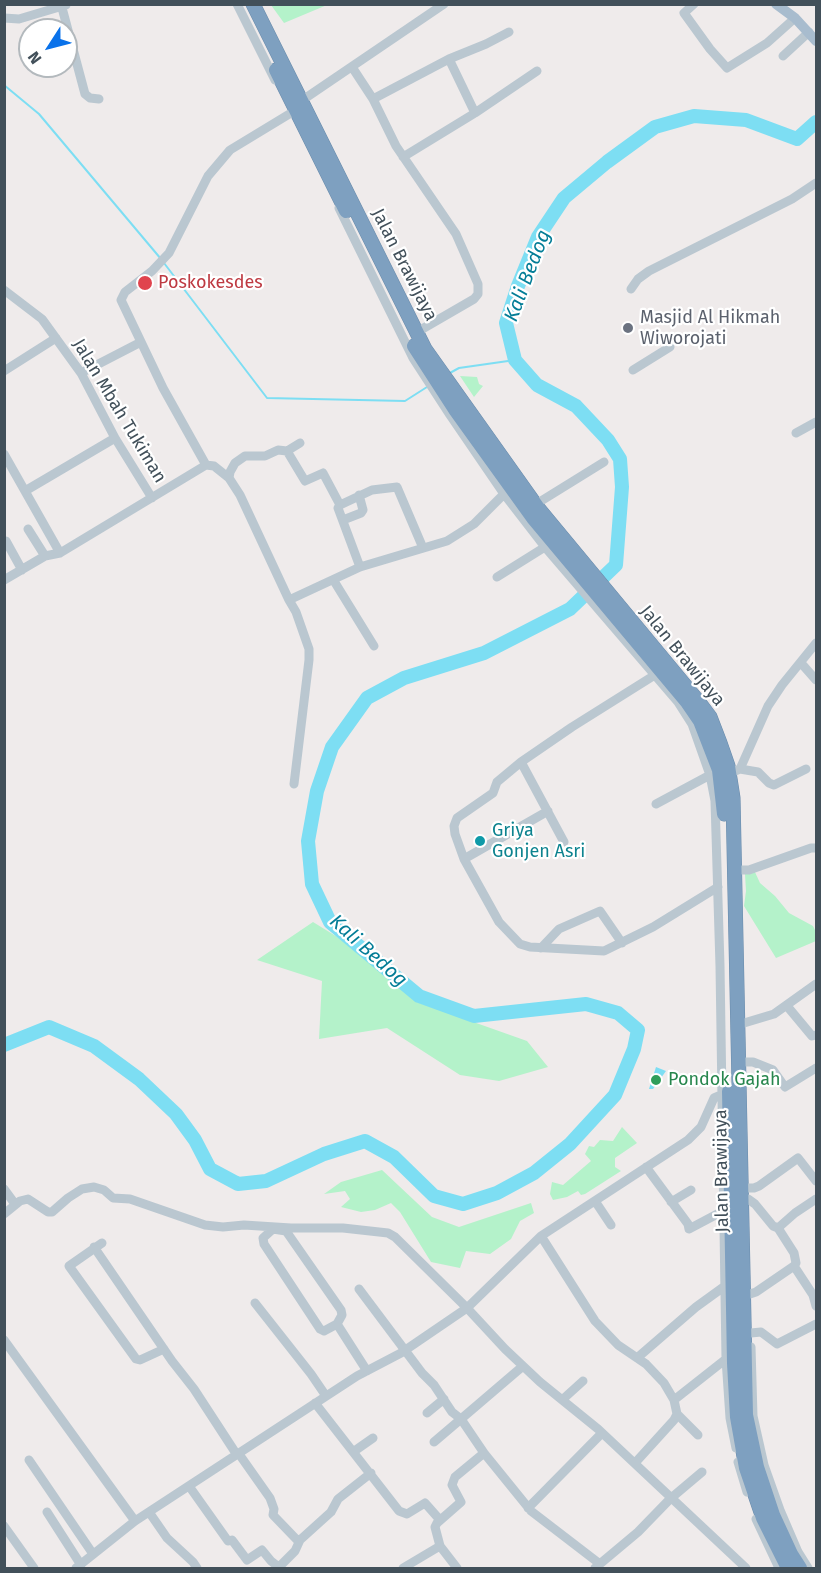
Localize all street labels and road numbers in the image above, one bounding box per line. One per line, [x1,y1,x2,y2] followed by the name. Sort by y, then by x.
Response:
[366,205,442,325] street label: Jalan Brawijaya
[67,335,171,487] street label: Jalan Mbah Tukiman
[635,601,729,711] street label: Jalan Brawijaya
[710,1109,734,1233] street label: Jalan Brawijaya

